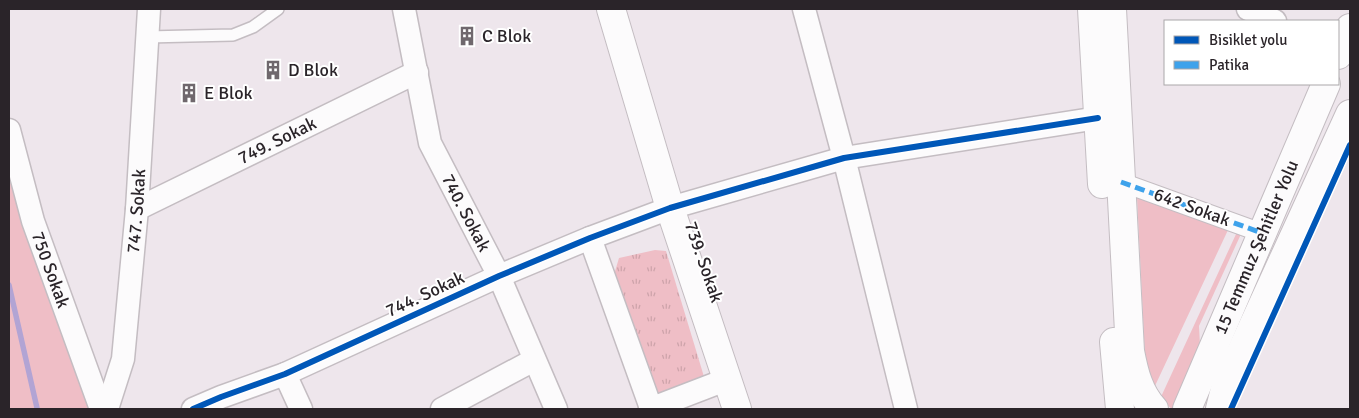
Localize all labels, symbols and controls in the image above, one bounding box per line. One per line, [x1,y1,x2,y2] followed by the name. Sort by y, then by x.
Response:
[1164,20,1339,85] legend
[456,25,478,47] building icon: C Blok
[482,25,531,47] place label: C Blok
[1209,31,1287,49] text: Bisiklet yolu
[1209,56,1249,74] text: Patika
[262,59,284,81] building icon: D Blok
[288,59,338,81] place label: D Blok
[178,82,200,104] building icon: E Blok
[204,82,253,104] place label: E Blok
[234,112,320,169] street label: 749. Sokak
[1209,157,1303,338] street label: 15 Temmuz Şehitler Yolu
[122,168,150,254] street label: 747. Sokak
[437,170,495,255] street label: 740. Sokak
[1151,183,1233,231] street label: 642 Sokak
[680,219,728,305] street label: 739. Sokak
[27,229,75,311] street label: 750 Sokak
[382,266,468,322] street label: 744. Sokak

